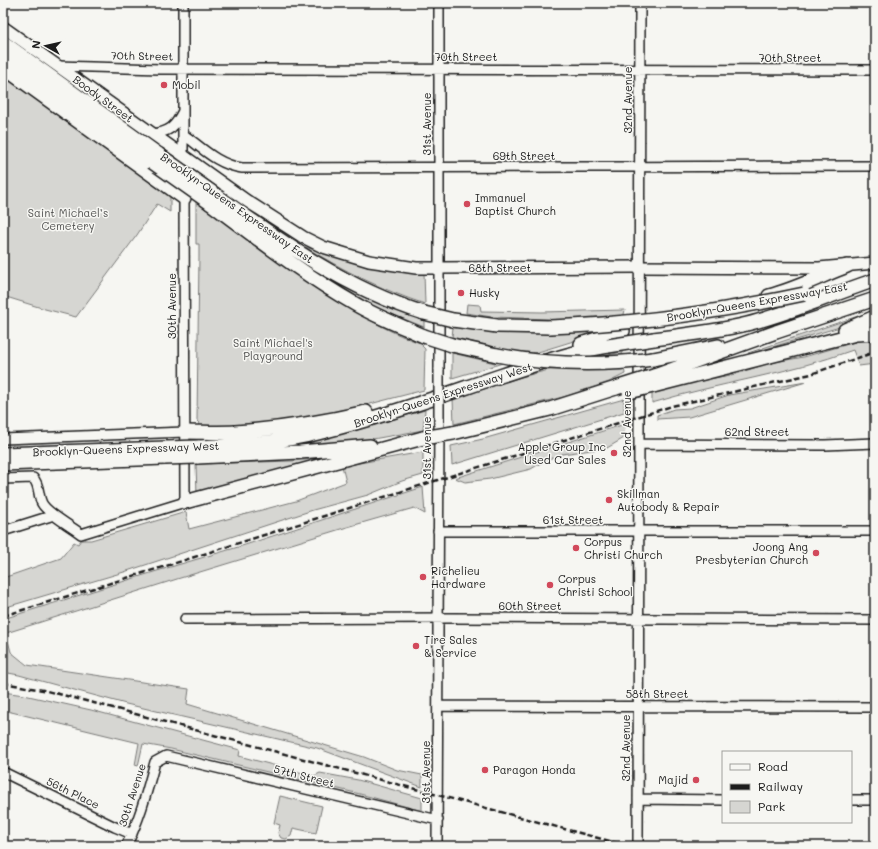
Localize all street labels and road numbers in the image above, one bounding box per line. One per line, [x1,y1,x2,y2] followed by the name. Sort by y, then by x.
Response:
[111,47,174,64] street label: 70th Street
[435,49,497,64] street label: 70th Street
[759,50,821,65] street label: 70th Street
[620,66,635,134] street label: 32nd Avenue
[70,72,137,126] street label: Boody Street
[419,92,434,156] street label: 31st Avenue
[493,148,556,163] street label: 69th Street
[158,149,317,266] street label: Brooklyn-Queens Expressway East
[469,260,532,275] street label: 68th Street
[164,273,179,339] street label: 30th Avenue
[665,278,849,325] street label: Brooklyn-Queens Expressway East
[352,358,534,431] street label: Brooklyn-Queens Expressway West
[619,390,634,458] street label: 32nd Avenue
[419,416,434,480] street label: 31st Avenue
[725,424,789,439] street label: 62nd Street
[32,438,220,459] street label: Brooklyn-Queens Expressway West
[543,512,603,527] street label: 61st Street
[498,598,562,613] street label: 60th Street
[626,686,688,701] street label: 58th Street
[618,714,633,782] street label: 32nd Avenue
[418,740,433,804] street label: 31st Avenue
[114,761,149,828] street label: 30th Avenue
[272,761,336,790] street label: 57th Street
[44,773,102,812] street label: 56th Place

